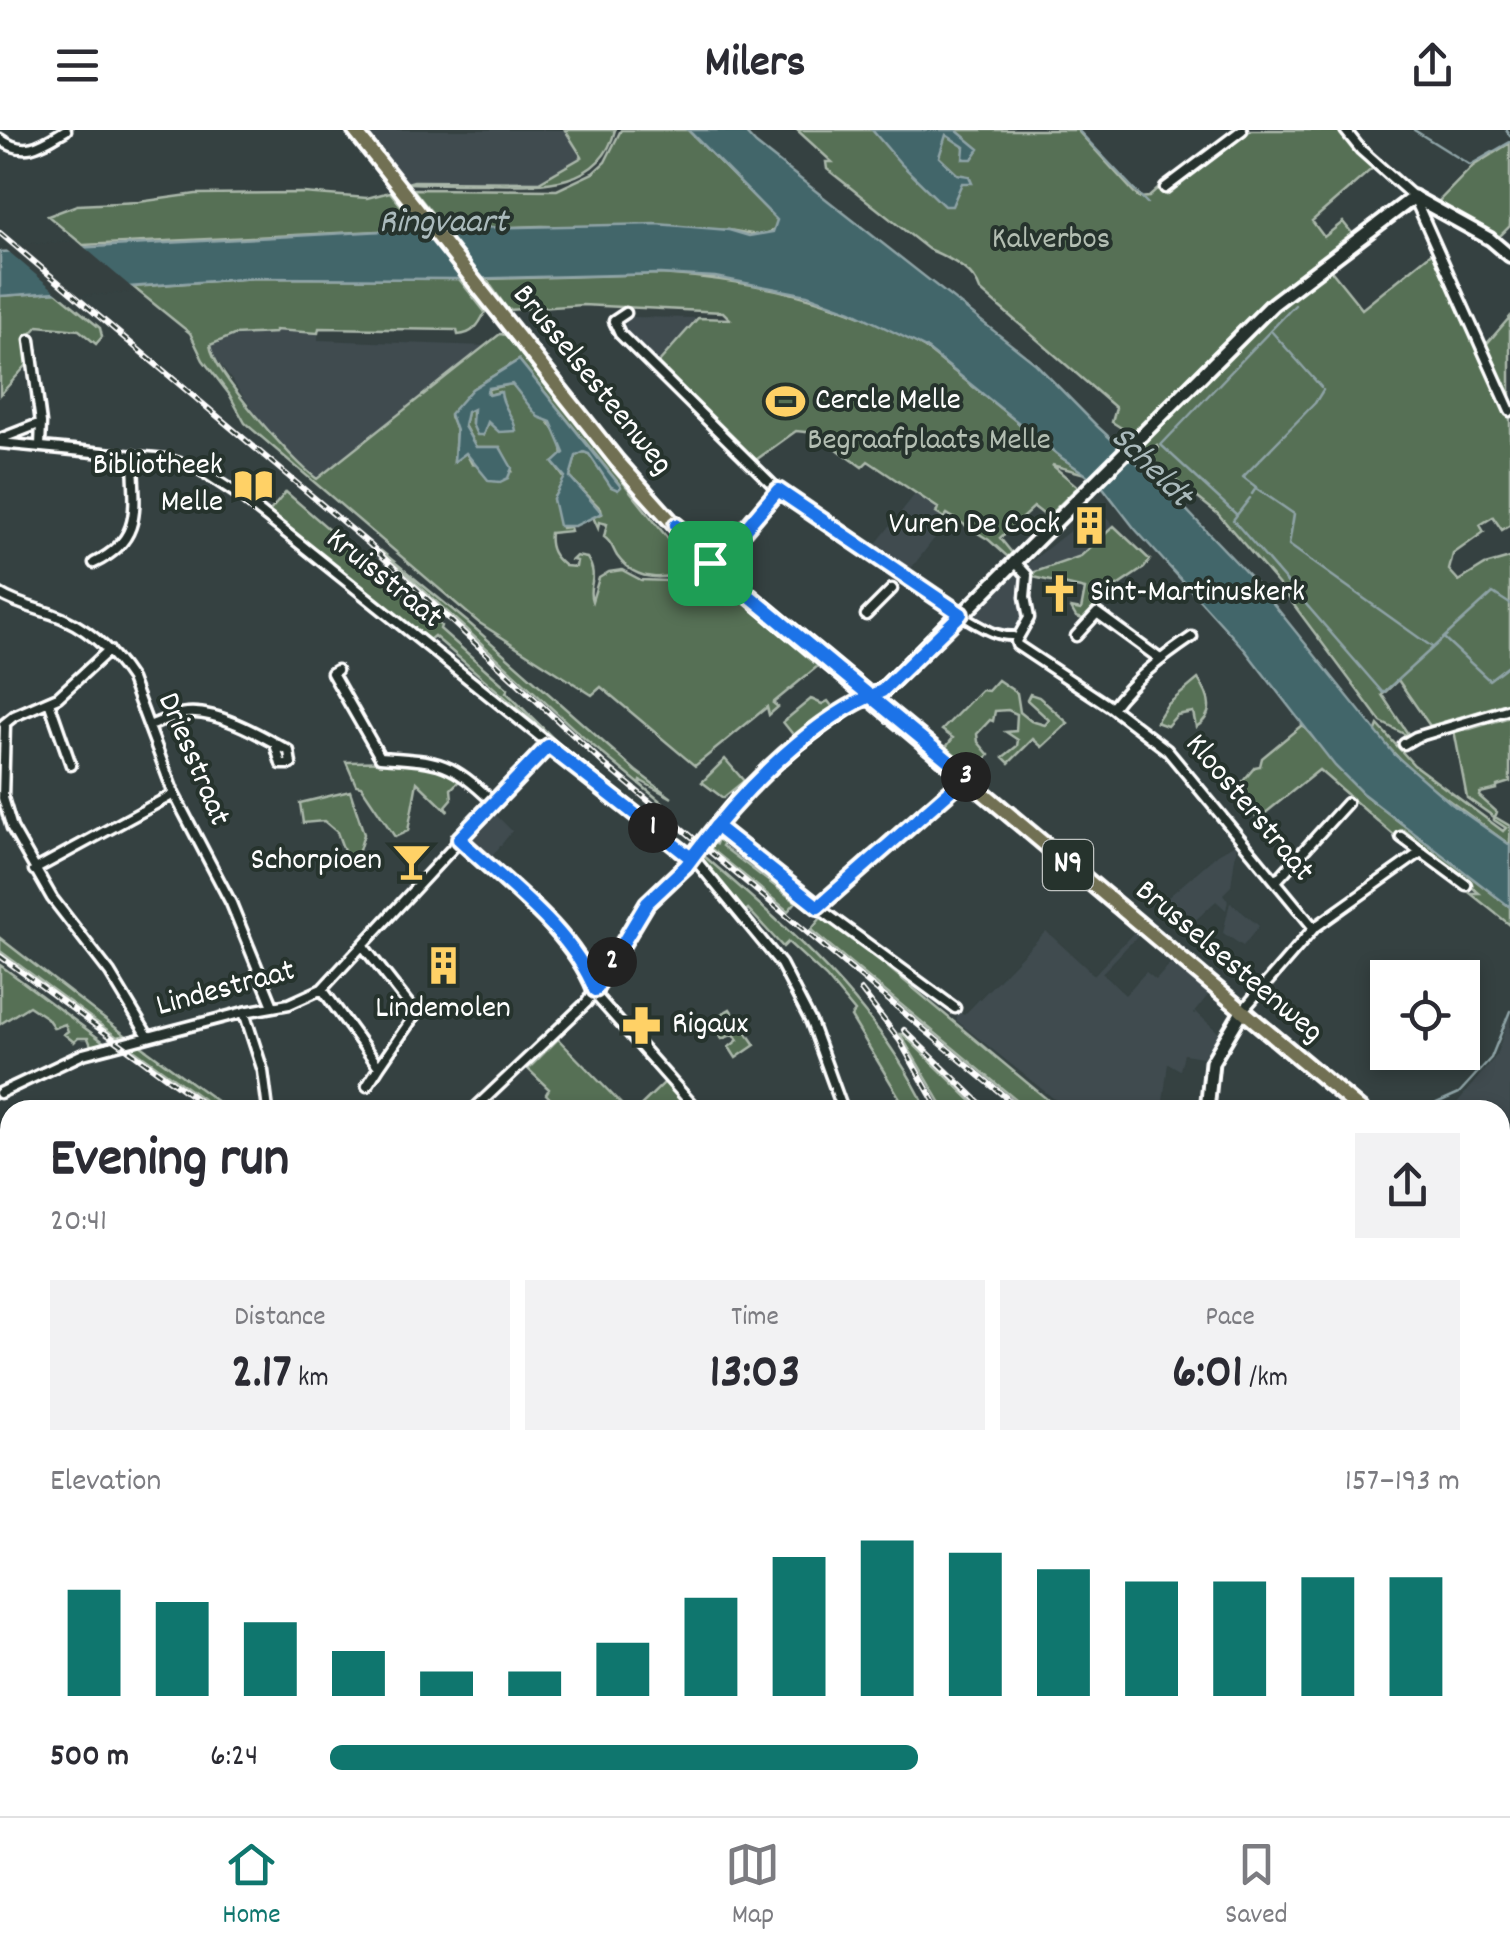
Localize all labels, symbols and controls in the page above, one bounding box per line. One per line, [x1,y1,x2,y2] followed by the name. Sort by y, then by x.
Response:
[705,33,805,97] text: Milers
[50,38,105,93] icon: menu
[1405,38,1460,93] icon: share
[379,199,510,249] water label: Ringvaart
[992,218,1110,264] park label: Kalverbos
[500,276,682,486] street label: Brusselsesteenweg
[815,379,961,425] place label: Cercle Melle
[764,381,806,423] sports icon: Cercle Melle
[1097,415,1205,523] water label: Scheldt
[807,419,1051,465] park label: Begraafplaats Melle
[93,444,223,527] place label: Bibliotheek Melle
[232,464,274,506] library icon: Bibliotheek Melle
[889,503,1060,549] place label: Vuren De Cock
[1069,505,1111,547] building icon: Vuren De Cock
[315,518,452,642] street label: Kruisstraat
[668,521,753,606] pin
[683,536,738,591] icon: arrive
[1090,571,1305,617] place label: Sint-Martinuskerk
[1039,573,1081,615] church icon: Sint-Martinuskerk
[143,686,241,834] street label: Driesstraat
[1172,725,1324,893] street label: Kloosterstraat
[941,752,991,802] pin: 3
[960,757,972,797] text: 3
[628,803,678,853] pin: 1
[650,808,656,848] text: 1
[251,839,382,885] place label: Schorpioen
[1043,840,1093,890] road number: N9
[391,841,433,883] bar icon: Schorpioen
[1124,870,1332,1056] street label: Brusselsesteenweg
[587,937,637,987] pin: 2
[606,942,618,982] text: 2
[422,944,464,986] building icon: Lindemolen
[152,949,301,1031] street label: Lindestraat
[1370,960,1480,1070] map controls
[1370,960,1480,1070] button: locate
[375,987,511,1033] place label: Lindemolen
[672,1003,748,1049] place label: Rigaux
[621,1005,663,1047] pharmacy icon: Rigaux
[50,1123,289,1202] text: Evening run
[1355,1133,1460,1238] button: share
[50,1200,107,1246] text: 20:41
[234,1299,326,1339] text: Distance
[731,1299,779,1339] text: Time
[1205,1299,1255,1339] text: Pace
[231,1339,292,1411] text: 2.17
[710,1339,800,1411] text: 13:03
[1172,1339,1243,1411] text: 6:01
[292,1360,329,1400] text: km
[1243,1360,1288,1400] text: /km
[50,1460,161,1506] text: Elevation
[1345,1460,1460,1506] text: 157–193 m
[50,1735,129,1781] text: 500 m
[210,1735,258,1781] text: 6:24
[222,1837,281,1937] tab: Home
[725,1837,780,1937] tab: Map
[1225,1837,1288,1937] tab: Saved

